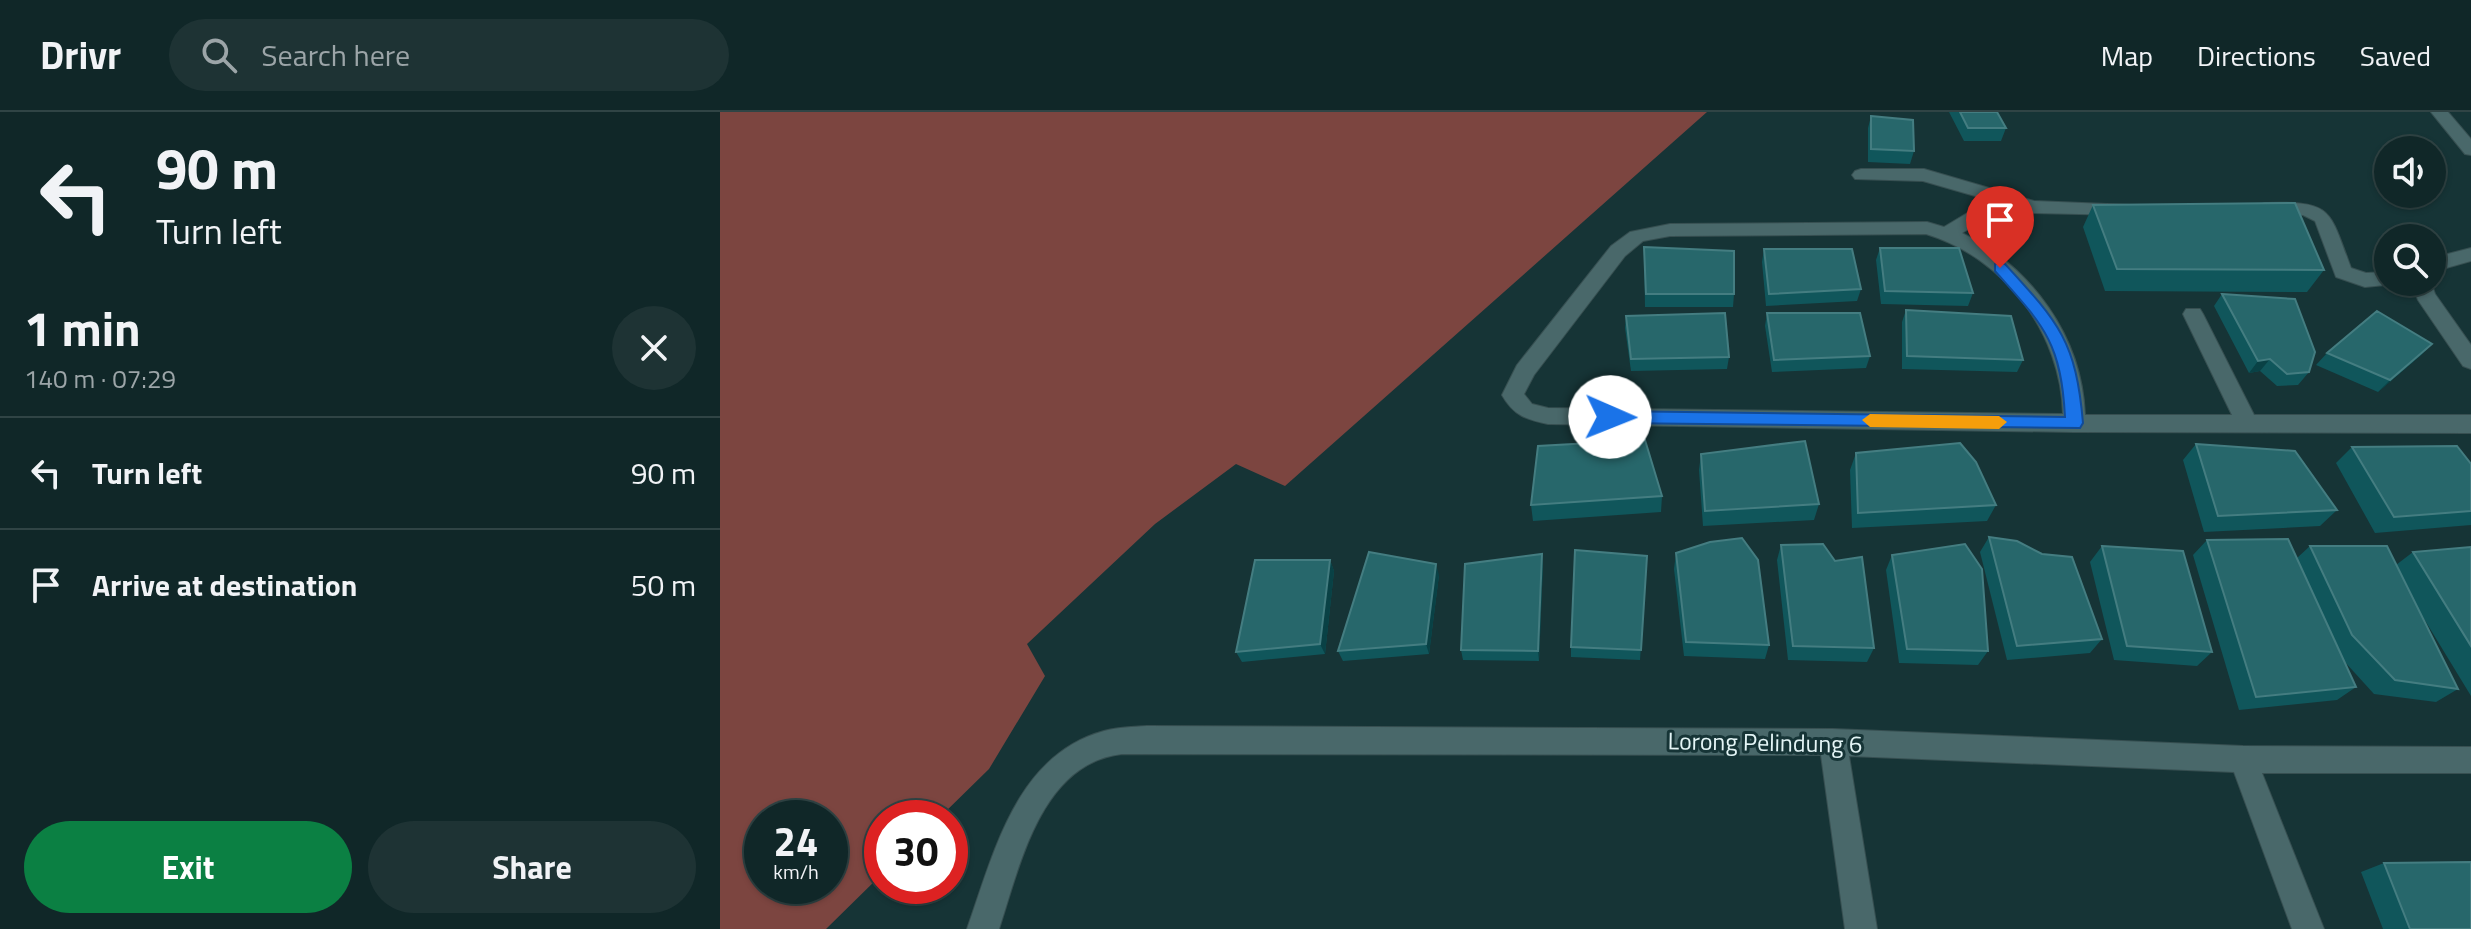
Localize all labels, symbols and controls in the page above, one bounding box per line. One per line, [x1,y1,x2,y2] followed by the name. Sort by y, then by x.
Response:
[169,19,729,91] search box
[40,26,121,84] text: Drivr
[261,32,410,78] text: Search here
[197,33,241,77] icon: search
[2101,34,2153,77] text: Map
[2197,34,2316,77] text: Directions
[2360,34,2431,77] text: Saved
[156,126,278,211] text: 90 m
[2374,136,2446,296] map controls
[2374,136,2446,208] button: sound
[24,144,128,248] icon: left
[1966,186,2034,268] pin
[1978,198,2022,242] icon: arrive
[156,203,282,258] text: Turn left
[2374,224,2446,296] button: search
[24,292,141,365] text: 1 min
[612,306,696,390] button: close
[24,359,176,398] text: 140 m · 07:29
[1568,375,1652,459] position arrow
[92,450,202,496] text: Turn left
[631,450,696,496] text: 90 m
[24,451,68,495] icon: left
[92,562,357,608] text: Arrive at destination
[631,562,696,608] text: 50 m
[24,563,68,607] icon: arrive
[1667,722,1863,762] street label: Lorong Pelindung 6
[864,800,968,904] speed limit sign: 30
[774,811,818,872] text: 24
[24,821,352,913] button: Exit
[368,821,696,913] button: Share
[773,856,819,887] text: km/h

